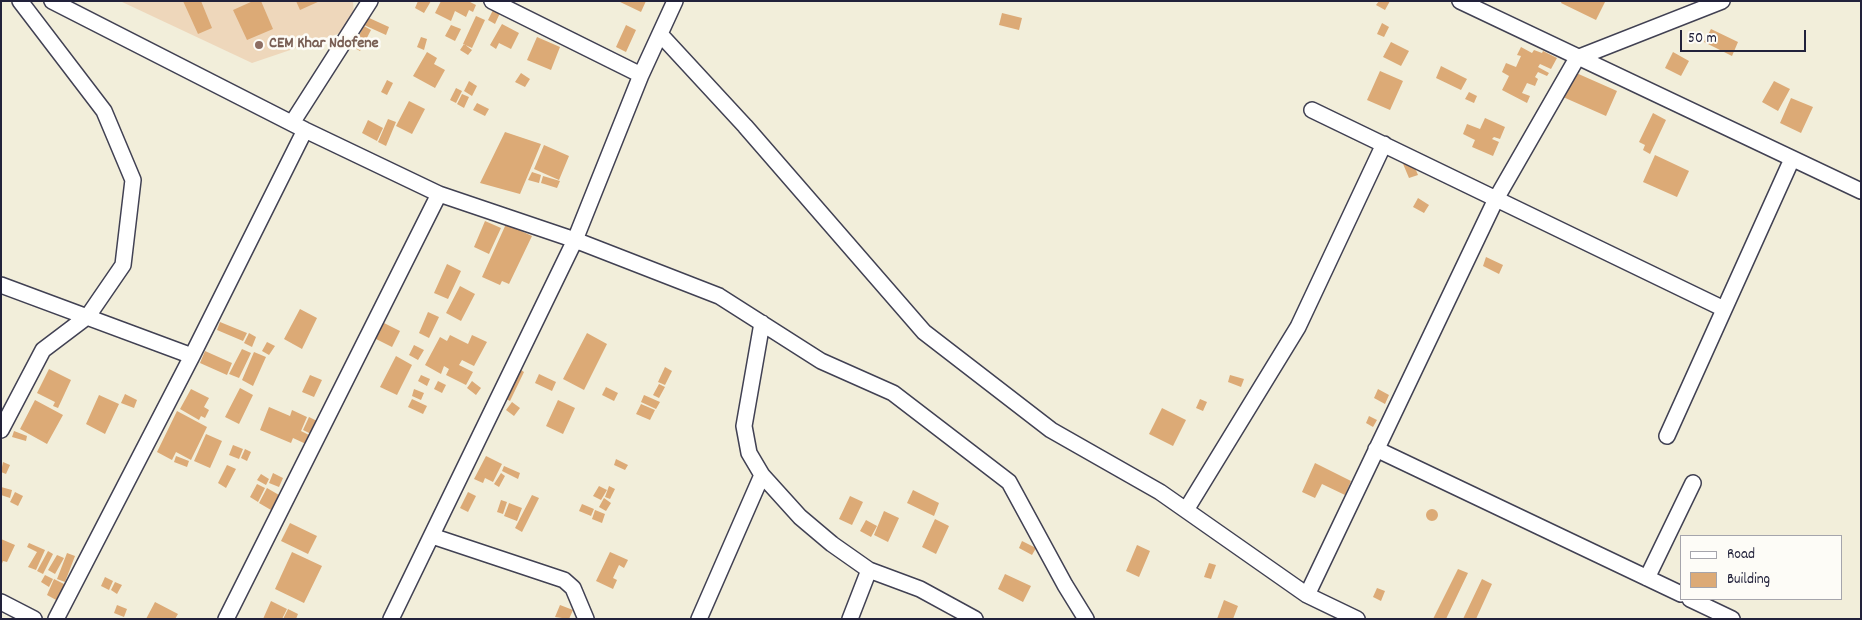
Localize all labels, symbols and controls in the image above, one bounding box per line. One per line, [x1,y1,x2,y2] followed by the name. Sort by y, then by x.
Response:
[1682,20,1808,52] scale bar
[1688,28,1717,50] text: 50 m
[269,35,379,55] place label: CEM Khar Ndofene
[253,39,265,51] marker: CEM Khar Ndofene
[1680,535,1842,600] legend
[1727,544,1755,566] text: Road
[1727,569,1770,591] text: Building

